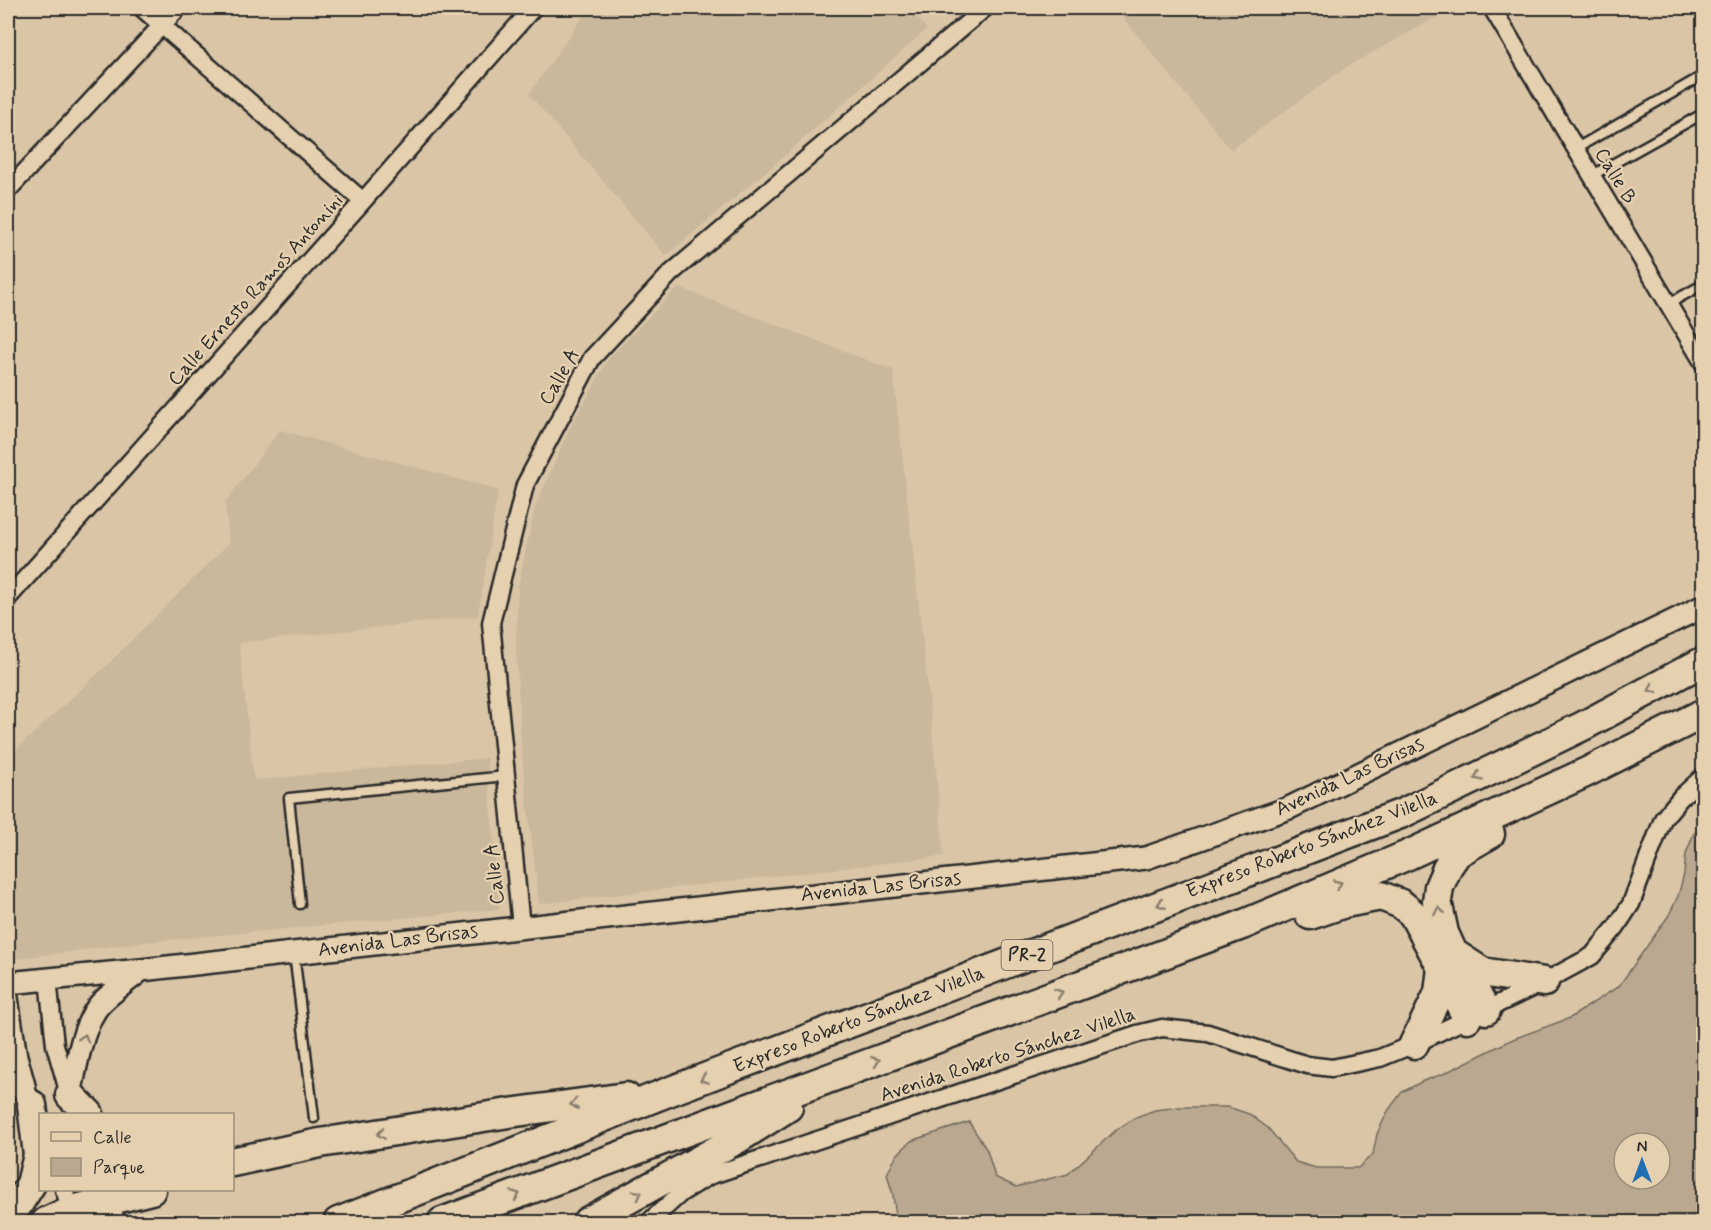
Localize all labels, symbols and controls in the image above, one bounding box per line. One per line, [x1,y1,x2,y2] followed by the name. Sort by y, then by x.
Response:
[1588,143,1642,209] street label: Calle B
[162,188,350,392] street label: Calle Ernesto Ramos Antonini
[533,344,587,410] street label: Calle A
[1648,682,1658,693] one-way arrow
[1271,731,1429,823] street label: Avenida Las Brisas
[1474,770,1485,782] one-way arrow
[1183,785,1441,905] street label: Expreso Roberto Sánchez Vilella
[478,842,512,906] street label: Calle A
[799,865,963,909] street label: Avenida Las Brisas
[1332,879,1343,891] one-way arrow
[1156,897,1167,910] one-way arrow
[1433,906,1446,916] one-way arrow
[316,918,480,964] street label: Avenida Las Brisas
[1002,940,1052,970] road number: PR-2
[730,960,988,1080] street label: Expreso Roberto Sánchez Vilella
[1053,988,1064,1000] one-way arrow
[877,1001,1139,1109] street label: Avenida Roberto Sánchez Vilella
[77,1033,89,1044] one-way arrow
[871,1056,881,1069] one-way arrow
[699,1071,710,1084] one-way arrow
[569,1098,578,1110] one-way arrow
[39,1113,234,1191] legend
[93,1126,132,1150] text: Calle
[376,1127,385,1139] one-way arrow
[1612,1131,1672,1191] north arrow
[1637,1137,1647,1158] text: N
[93,1156,145,1180] text: Parque
[510,1190,521,1202] one-way arrow
[632,1190,642,1201] one-way arrow

